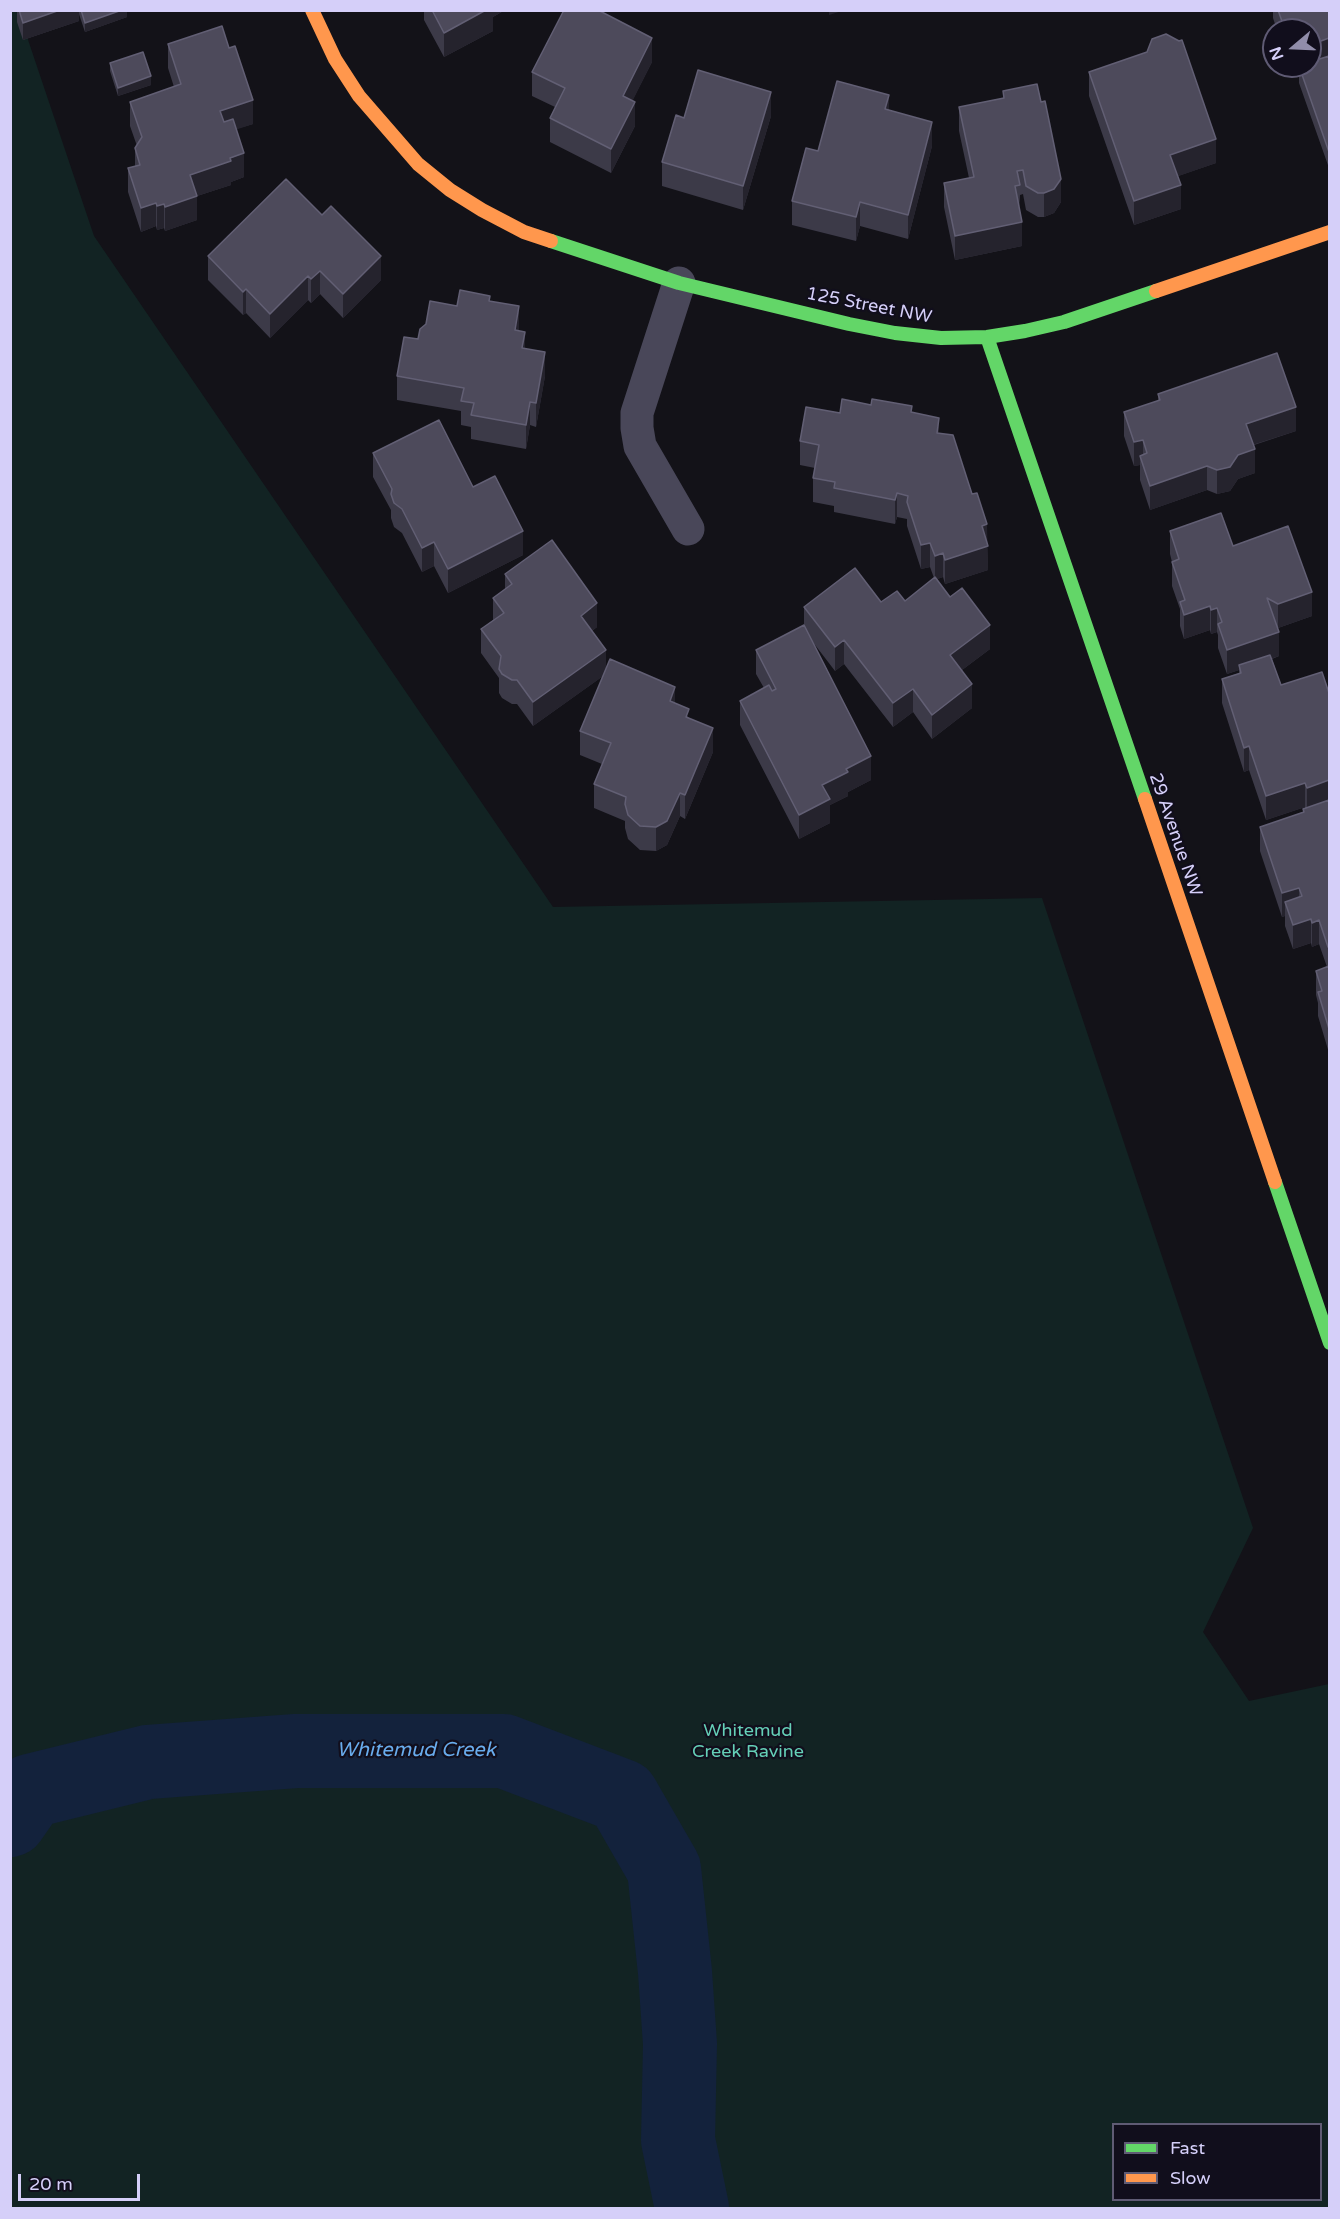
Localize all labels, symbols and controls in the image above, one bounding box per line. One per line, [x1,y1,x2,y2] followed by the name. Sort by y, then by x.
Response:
[1262,18,1322,78] north arrow
[1265,44,1288,63] text: N
[804,283,934,329] street label: 125 Street NW
[1144,770,1206,900] street label: 29 Avenue NW
[692,1720,804,1762] park label: Whitemud Creek Ravine
[336,1739,496,1763] water label: Whitemud Creek
[1112,2123,1322,2201] legend
[1170,2137,1205,2159] text: Fast
[21,2162,142,2200] scale bar
[1170,2167,1211,2189] text: Slow
[29,2173,73,2195] text: 20 m

